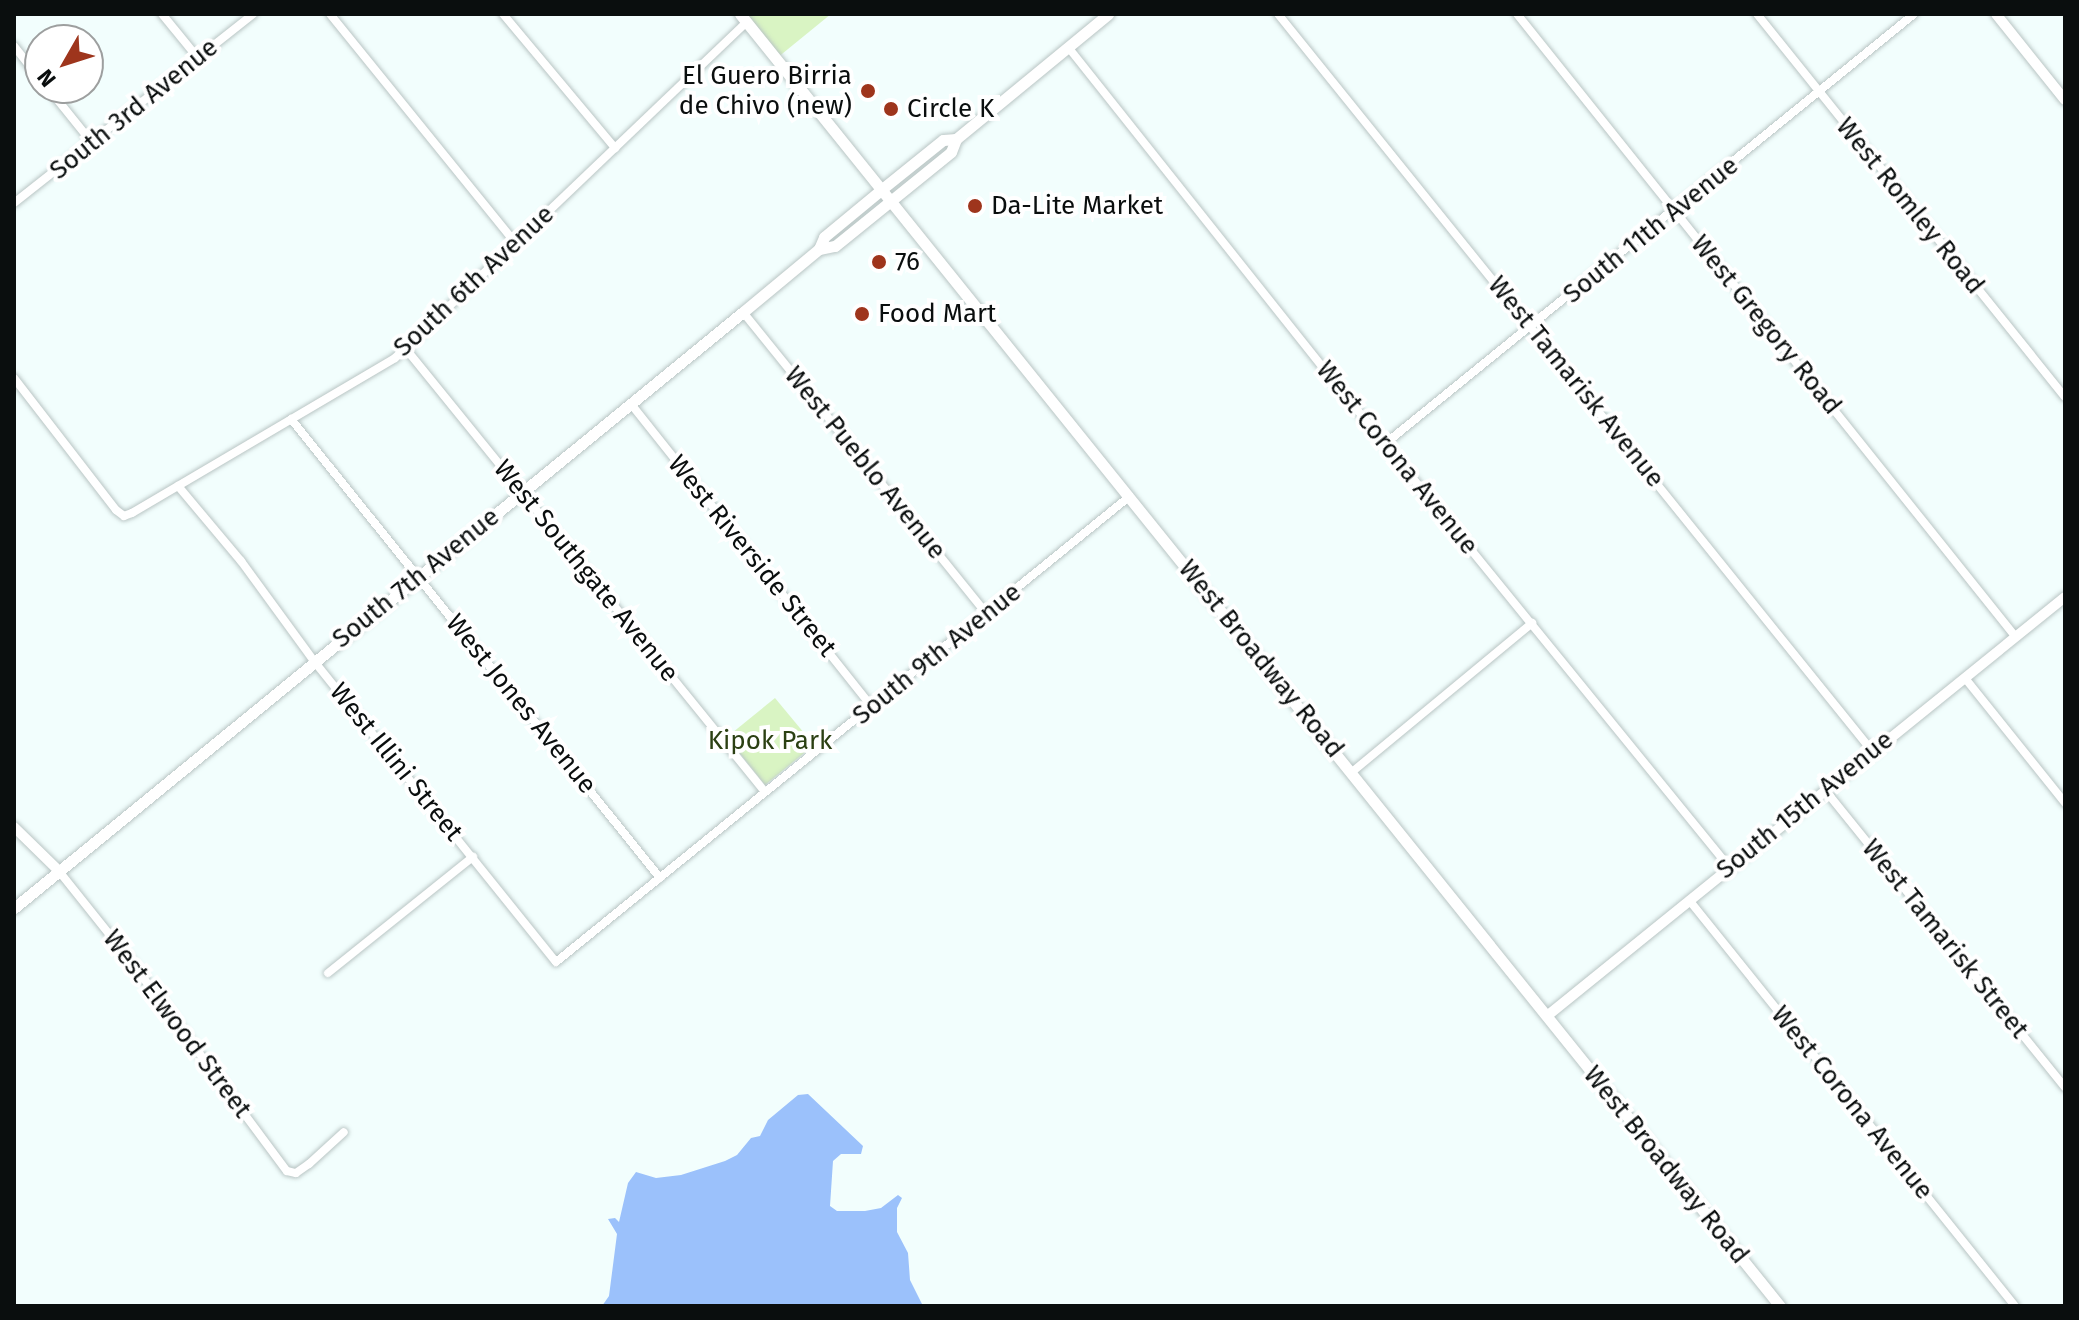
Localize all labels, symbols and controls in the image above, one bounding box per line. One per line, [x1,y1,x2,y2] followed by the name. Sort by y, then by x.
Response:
[24,24,104,104] north arrow
[44,32,224,186] street label: South 3rd Avenue
[679,60,852,122] place label: El Guero Birria de Chivo (new)
[31,64,62,92] text: N
[859,82,877,100] marker: El Guero Birria de Chivo (new)
[907,93,994,125] place label: Circle K
[882,100,900,118] marker: Circle K
[1829,112,1991,300] street label: West Romley Road
[1557,150,1745,310] street label: South 11th Avenue
[991,190,1163,222] place label: Da-Lite Market
[966,197,984,215] marker: Da-Lite Market
[387,199,561,363] street label: South 6th Avenue
[1684,229,1848,421] street label: West Gregory Road
[895,246,920,278] place label: 76
[870,253,888,271] marker: 76
[1481,270,1671,494] street label: West Tamarisk Avenue
[878,298,996,330] place label: Food Mart
[853,305,871,323] marker: Food Mart
[1309,355,1485,561] street label: West Corona Avenue
[778,360,952,566] street label: West Pueblo Avenue
[661,449,843,663] street label: West Riverside Street
[487,454,685,688] street label: West Southgate Avenue
[326,501,506,655] street label: South 7th Avenue
[1172,554,1350,764] street label: West Broadway Road
[847,577,1027,731] street label: South 9th Avenue
[439,608,603,800] street label: West Jones Avenue
[323,677,469,847] street label: West Illini Street
[1711,724,1899,886] street label: South 15th Avenue
[708,725,832,757] park label: Kipok Park
[1855,833,2035,1045] street label: West Tamarisk Street
[96,924,258,1124] street label: West Elwood Street
[1764,1000,1940,1206] street label: West Corona Avenue
[1577,1060,1755,1270] street label: West Broadway Road

